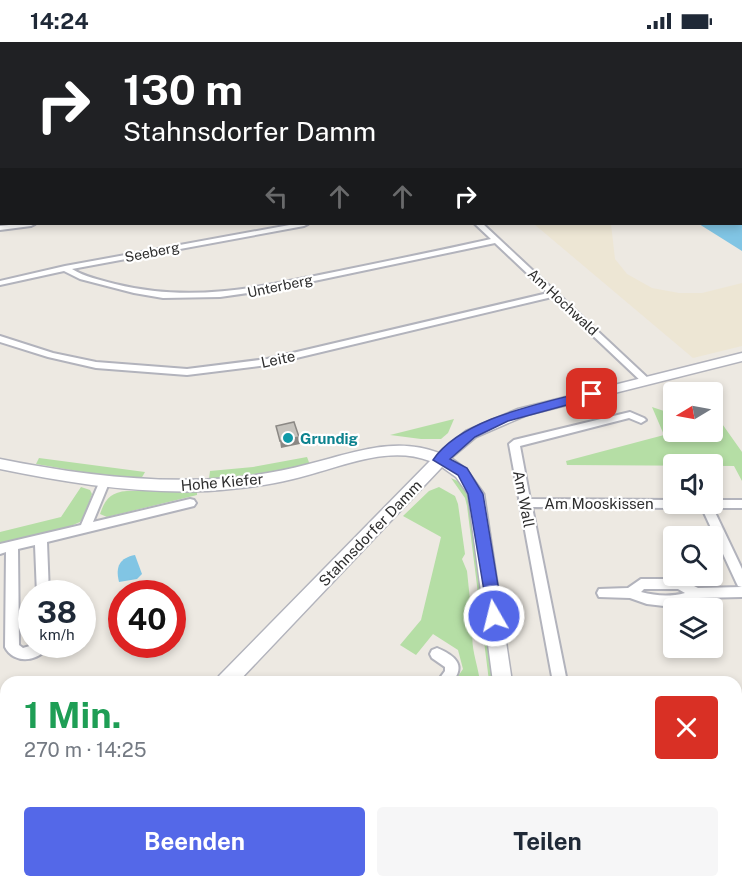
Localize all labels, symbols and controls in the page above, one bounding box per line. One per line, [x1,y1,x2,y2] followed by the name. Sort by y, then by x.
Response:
[30,8,89,34] text: 14:24
[123,65,243,114] text: 130 m
[24,66,102,144] icon: right
[123,115,376,147] text: Stahnsdorfer Damm
[260,180,293,213] icon: left
[323,180,356,213] icon: ahead
[386,180,419,213] icon: ahead
[449,180,482,213] icon: right
[123,239,181,265] street label: Seeberg
[525,265,601,339] street label: Am Hochwald
[246,271,314,301] street label: Unterberg
[259,347,297,371] street label: Leite
[566,368,617,419] pin
[575,377,608,410] icon: arrive
[663,382,723,442] north arrow
[663,382,723,658] map controls
[300,430,359,447] place label: Grundig
[281,431,295,445] marker: Grundig
[663,454,723,514] button: sound
[510,469,538,529] street label: Am Wall
[180,470,264,494] street label: Hohe Kiefer
[315,477,425,589] street label: Stahnsdorfer Damm
[544,495,654,512] street label: Am Mooskissen
[663,526,723,586] button: search
[108,580,186,658] speed limit sign: 40
[462,584,526,648] position arrow
[37,594,77,630] text: 38
[663,598,723,658] button: layers
[39,626,75,643] text: km/h
[24,694,121,736] text: 1 Min.
[655,696,718,759] button: close
[24,738,146,762] text: 270 m · 14:25
[24,807,365,876] button: Beenden
[377,807,718,876] button: Teilen

